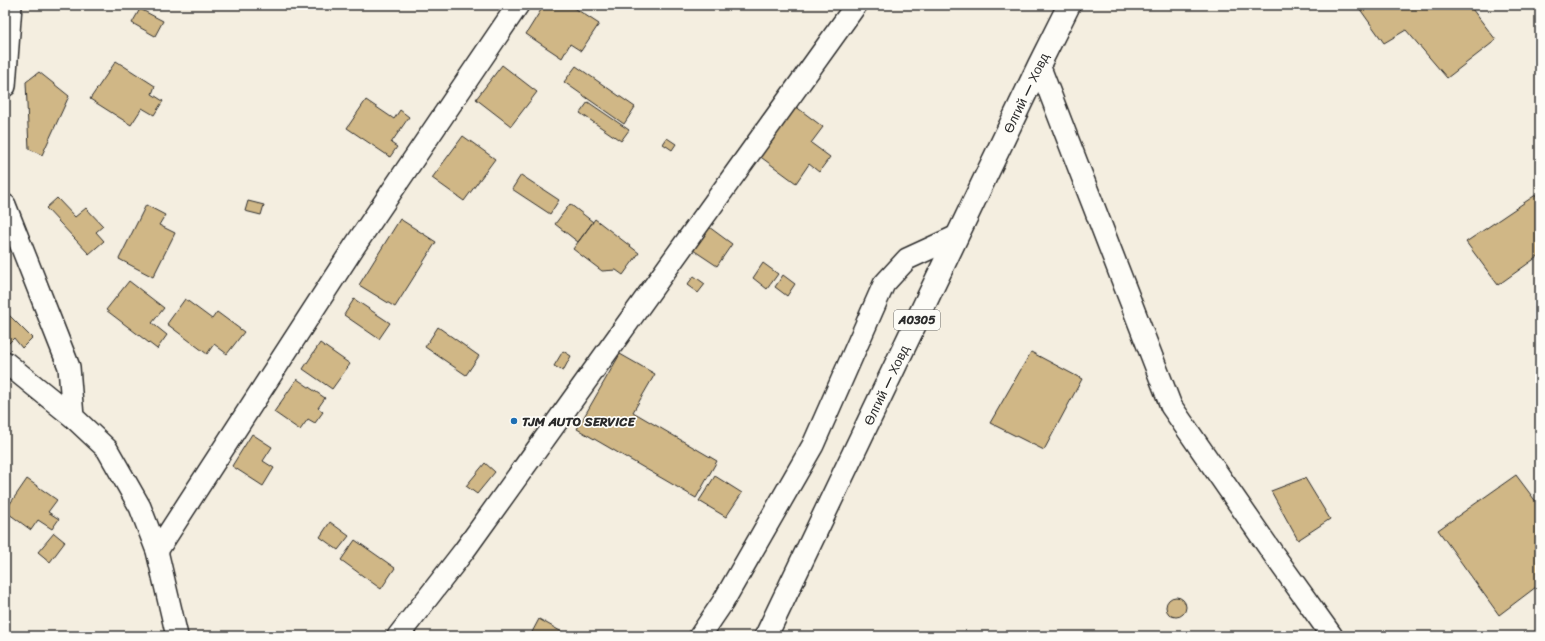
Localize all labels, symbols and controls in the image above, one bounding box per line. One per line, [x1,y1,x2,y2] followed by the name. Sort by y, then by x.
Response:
[997,48,1056,137] street label: Өлгий — Ховд
[894,310,940,330] road number: A0305
[857,341,916,430] street label: Өлгий — Ховд
[522,410,636,433] place label: TJM AUTO SERVICE
[509,416,519,426] marker: TJM AUTO SERVICE

